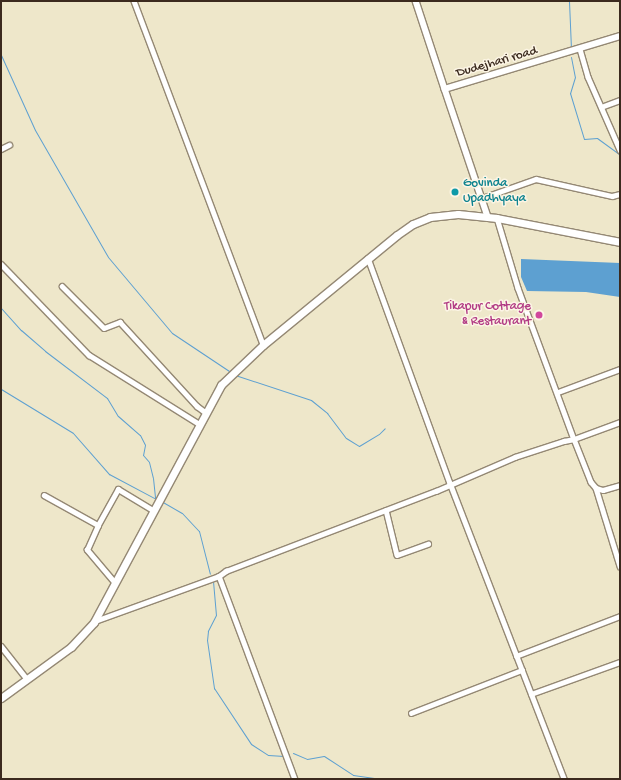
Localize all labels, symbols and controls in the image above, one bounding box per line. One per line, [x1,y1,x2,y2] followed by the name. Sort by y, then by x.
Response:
[455,44,539,82] street label: Dudejhari road
[463,177,526,208] place label: Govinda Upadhyaya
[450,187,460,197] marker: Govinda Upadhyaya
[444,300,531,331] place label: Tikapur Cottage & Restaurant
[534,310,544,320] marker: Tikapur Cottage & Restaurant

